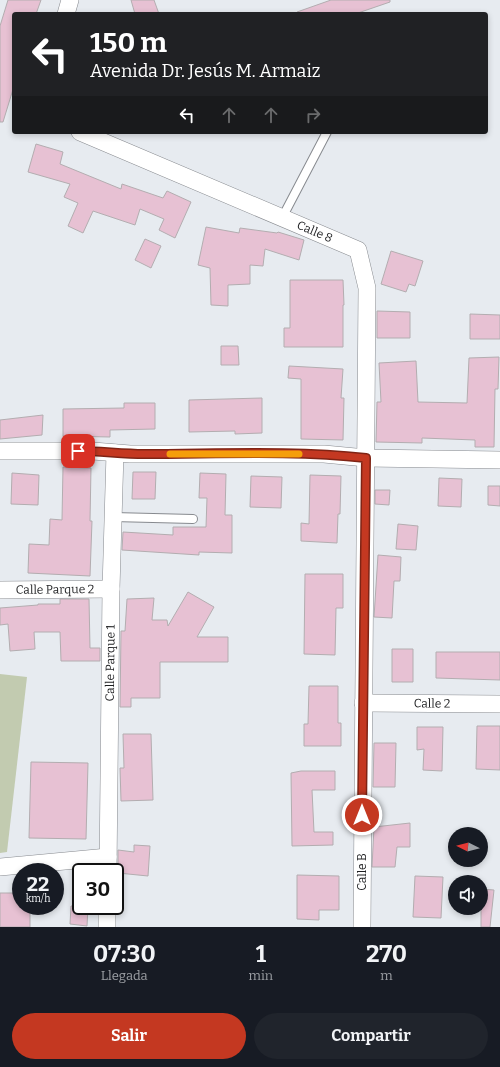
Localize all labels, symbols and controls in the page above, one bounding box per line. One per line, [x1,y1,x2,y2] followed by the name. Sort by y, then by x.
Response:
[90,26,167,59] text: 150 m
[24,28,76,80] icon: left
[90,60,320,82] text: Avenida Dr. Jesús M. Armaiz
[176,104,198,126] icon: left
[218,104,240,126] icon: ahead
[260,104,282,126] icon: ahead
[302,104,324,126] icon: right
[295,218,335,245] street label: Calle 8
[61,434,95,468] pin
[67,440,89,462] icon: arrive
[16,582,94,597] street label: Calle Parque 2
[103,624,118,701] street label: Calle Parque 1
[414,696,450,711] street label: Calle 2
[341,794,383,836] position arrow
[448,827,488,867] north arrow
[448,827,488,915] map controls
[355,853,369,891] street label: Calle B
[72,863,124,915] speed limit sign: 30
[27,872,49,896] text: 22
[448,875,488,915] button: sound
[26,893,50,905] text: km/h
[93,940,156,968] text: 07:30
[256,940,266,968] text: 1
[366,940,407,968] text: 270
[101,968,148,983] text: Llegada
[249,968,273,983] text: min
[380,968,393,983] text: m
[12,1013,246,1059] button: Salir
[254,1013,488,1059] button: Compartir

